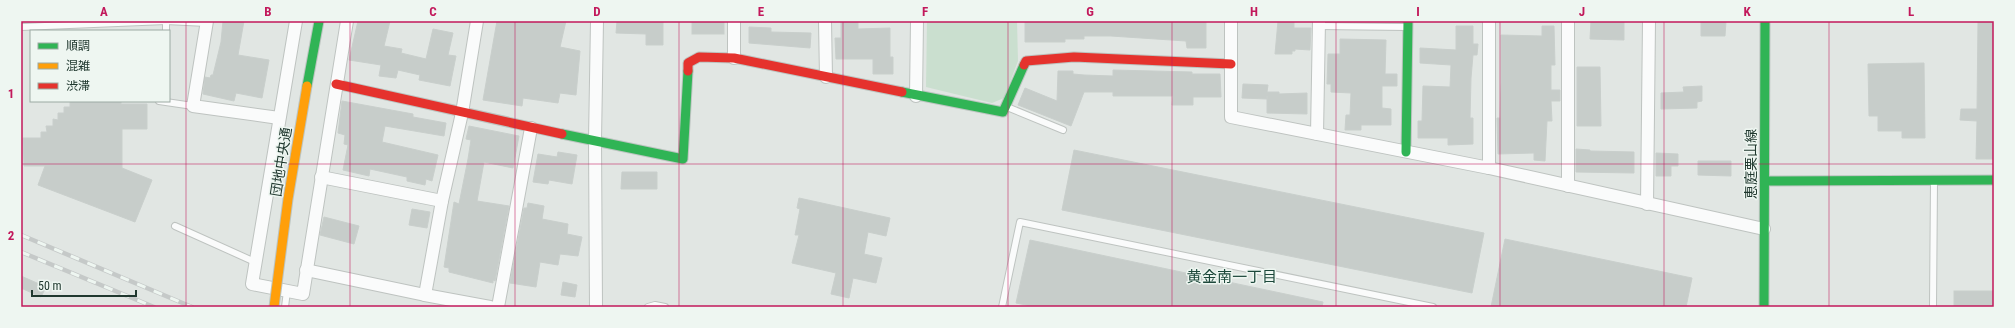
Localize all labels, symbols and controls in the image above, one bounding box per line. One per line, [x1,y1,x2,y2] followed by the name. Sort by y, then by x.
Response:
[100,4,108,19] text: A
[264,4,272,19] text: B
[429,4,437,19] text: C
[593,4,601,19] text: D
[758,4,765,19] text: E
[922,4,928,19] text: F
[1086,4,1094,19] text: G
[1250,4,1258,19] text: H
[1416,4,1420,19] text: I
[1579,4,1585,19] text: J
[1743,4,1751,19] text: K
[1908,4,1914,19] text: L
[30,30,170,102] legend
[66,39,90,53] text: 順調
[66,59,90,73] text: 混雑
[66,79,90,93] text: 渋滞
[8,86,14,101] text: 1
[268,126,294,198] street label: 団地中央通
[1743,129,1759,199] street label: 恵庭栗山線
[8,228,15,243] text: 2
[1187,268,1277,286] district label: 黄金南一丁目
[32,272,136,298] scale bar
[38,279,62,293] text: 50 m

